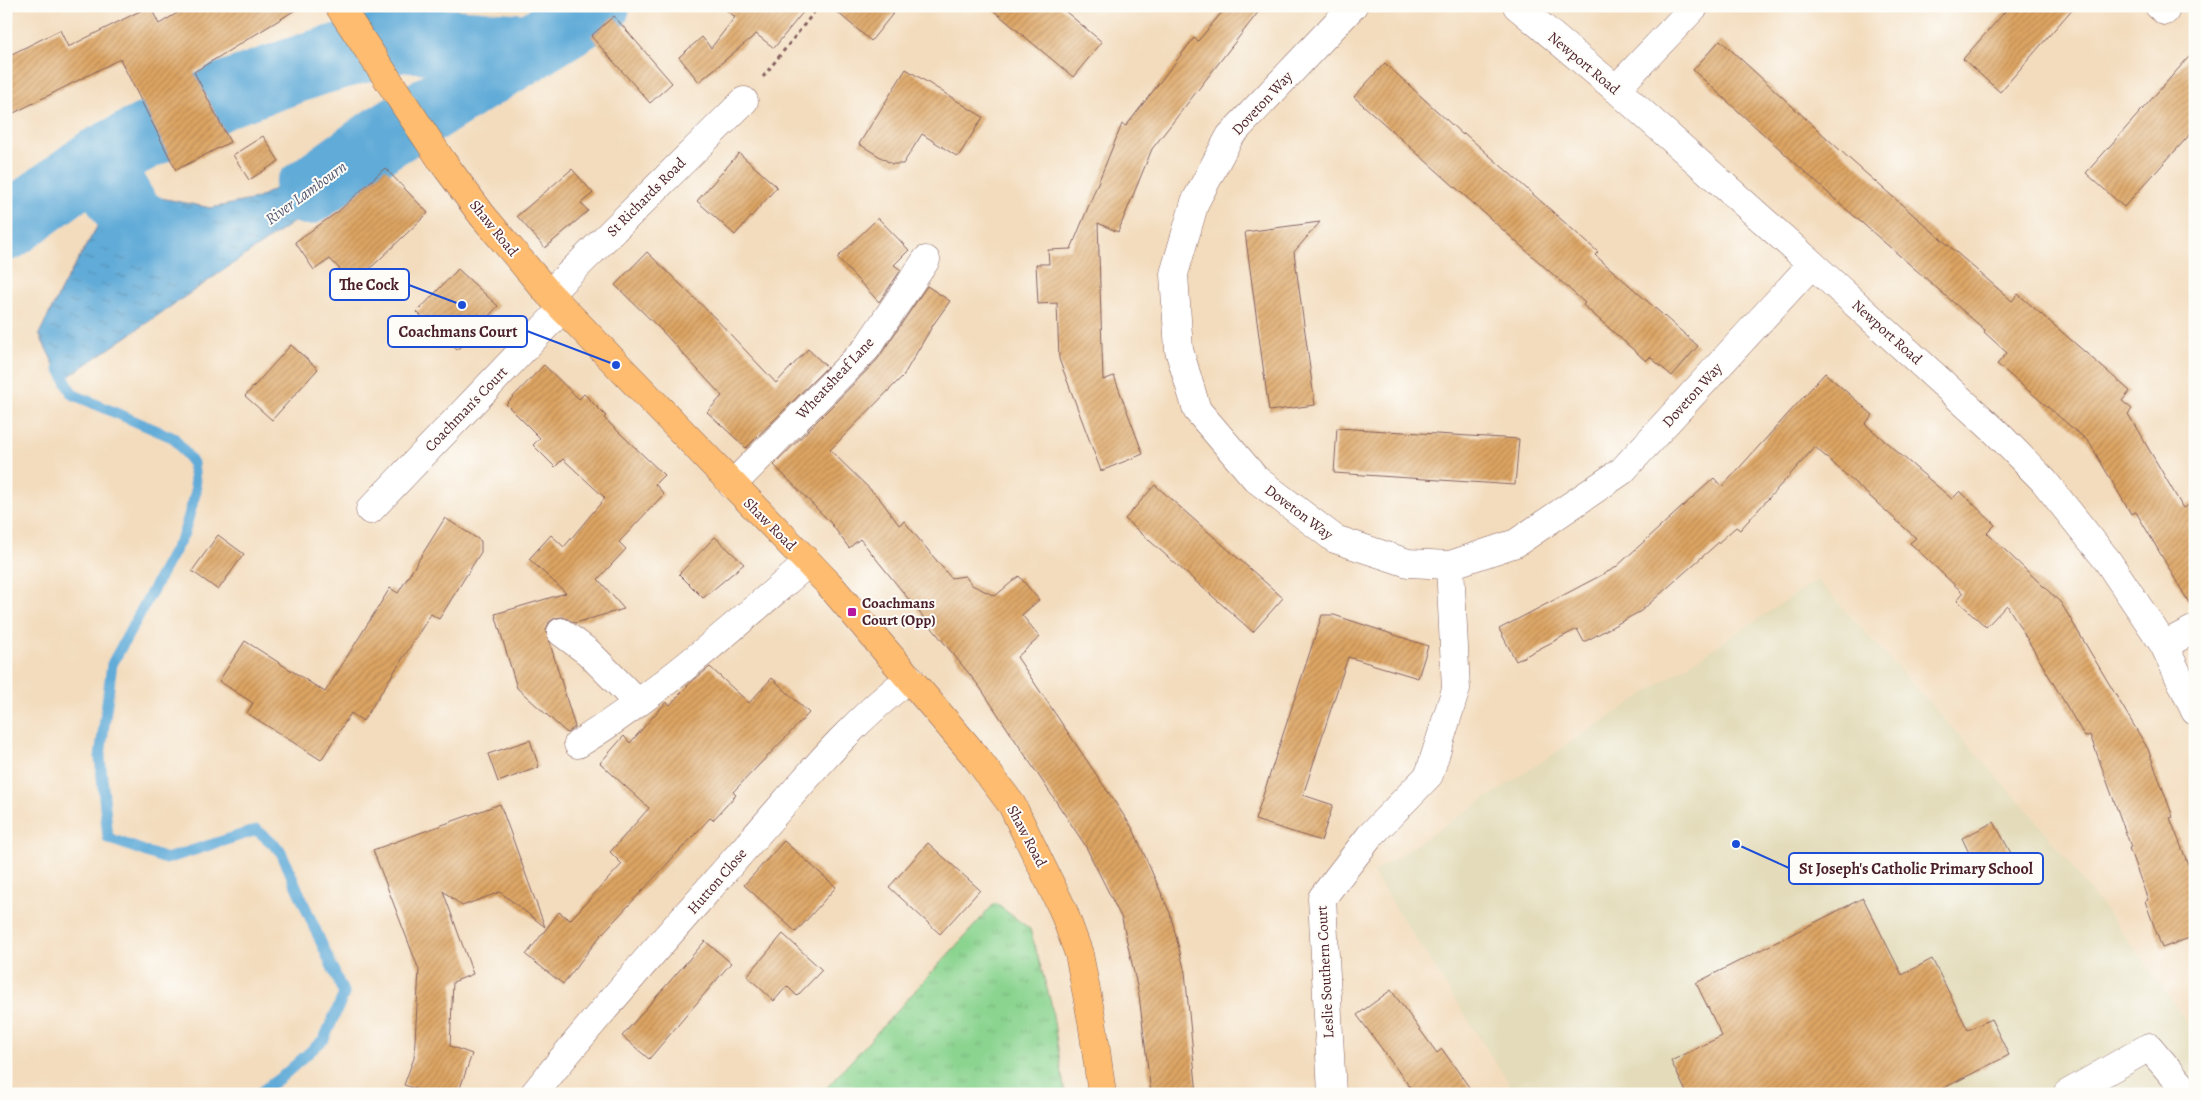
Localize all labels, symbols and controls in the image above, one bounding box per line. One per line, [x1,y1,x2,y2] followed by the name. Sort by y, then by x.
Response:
[1544,27,1625,100] street label: Newport Road
[1227,66,1297,139] street label: Doveton Way
[602,152,691,241] street label: St Richards Road
[261,156,351,230] water label: River Lambourn
[465,196,524,261] street label: Shaw Road
[330,269,409,300] callout: The Cock
[339,274,399,296] text: The Cock
[1848,295,1927,370] street label: Newport Road
[388,316,527,347] callout: Coachmans Court
[398,321,518,343] text: Coachmans Court
[791,332,879,424] street label: Wheatsheaf Lane
[1658,358,1727,432] street label: Doveton Way
[420,362,512,456] street label: Coachman's Court
[1261,480,1337,544] street label: Doveton Way
[739,493,802,556] street label: Shaw Road
[862,593,936,630] place label: Coachmans Court (Opp)
[846,606,858,618] marker: Coachmans Court (Opp)
[1002,802,1052,871] street label: Shaw Road
[683,844,751,918] street label: Hutton Close
[1789,853,2043,884] callout: St Joseph's Catholic Primary School
[1799,858,2034,880] text: St Joseph's Catholic Primary School
[1312,905,1338,1039] street label: Leslie Southern Court

